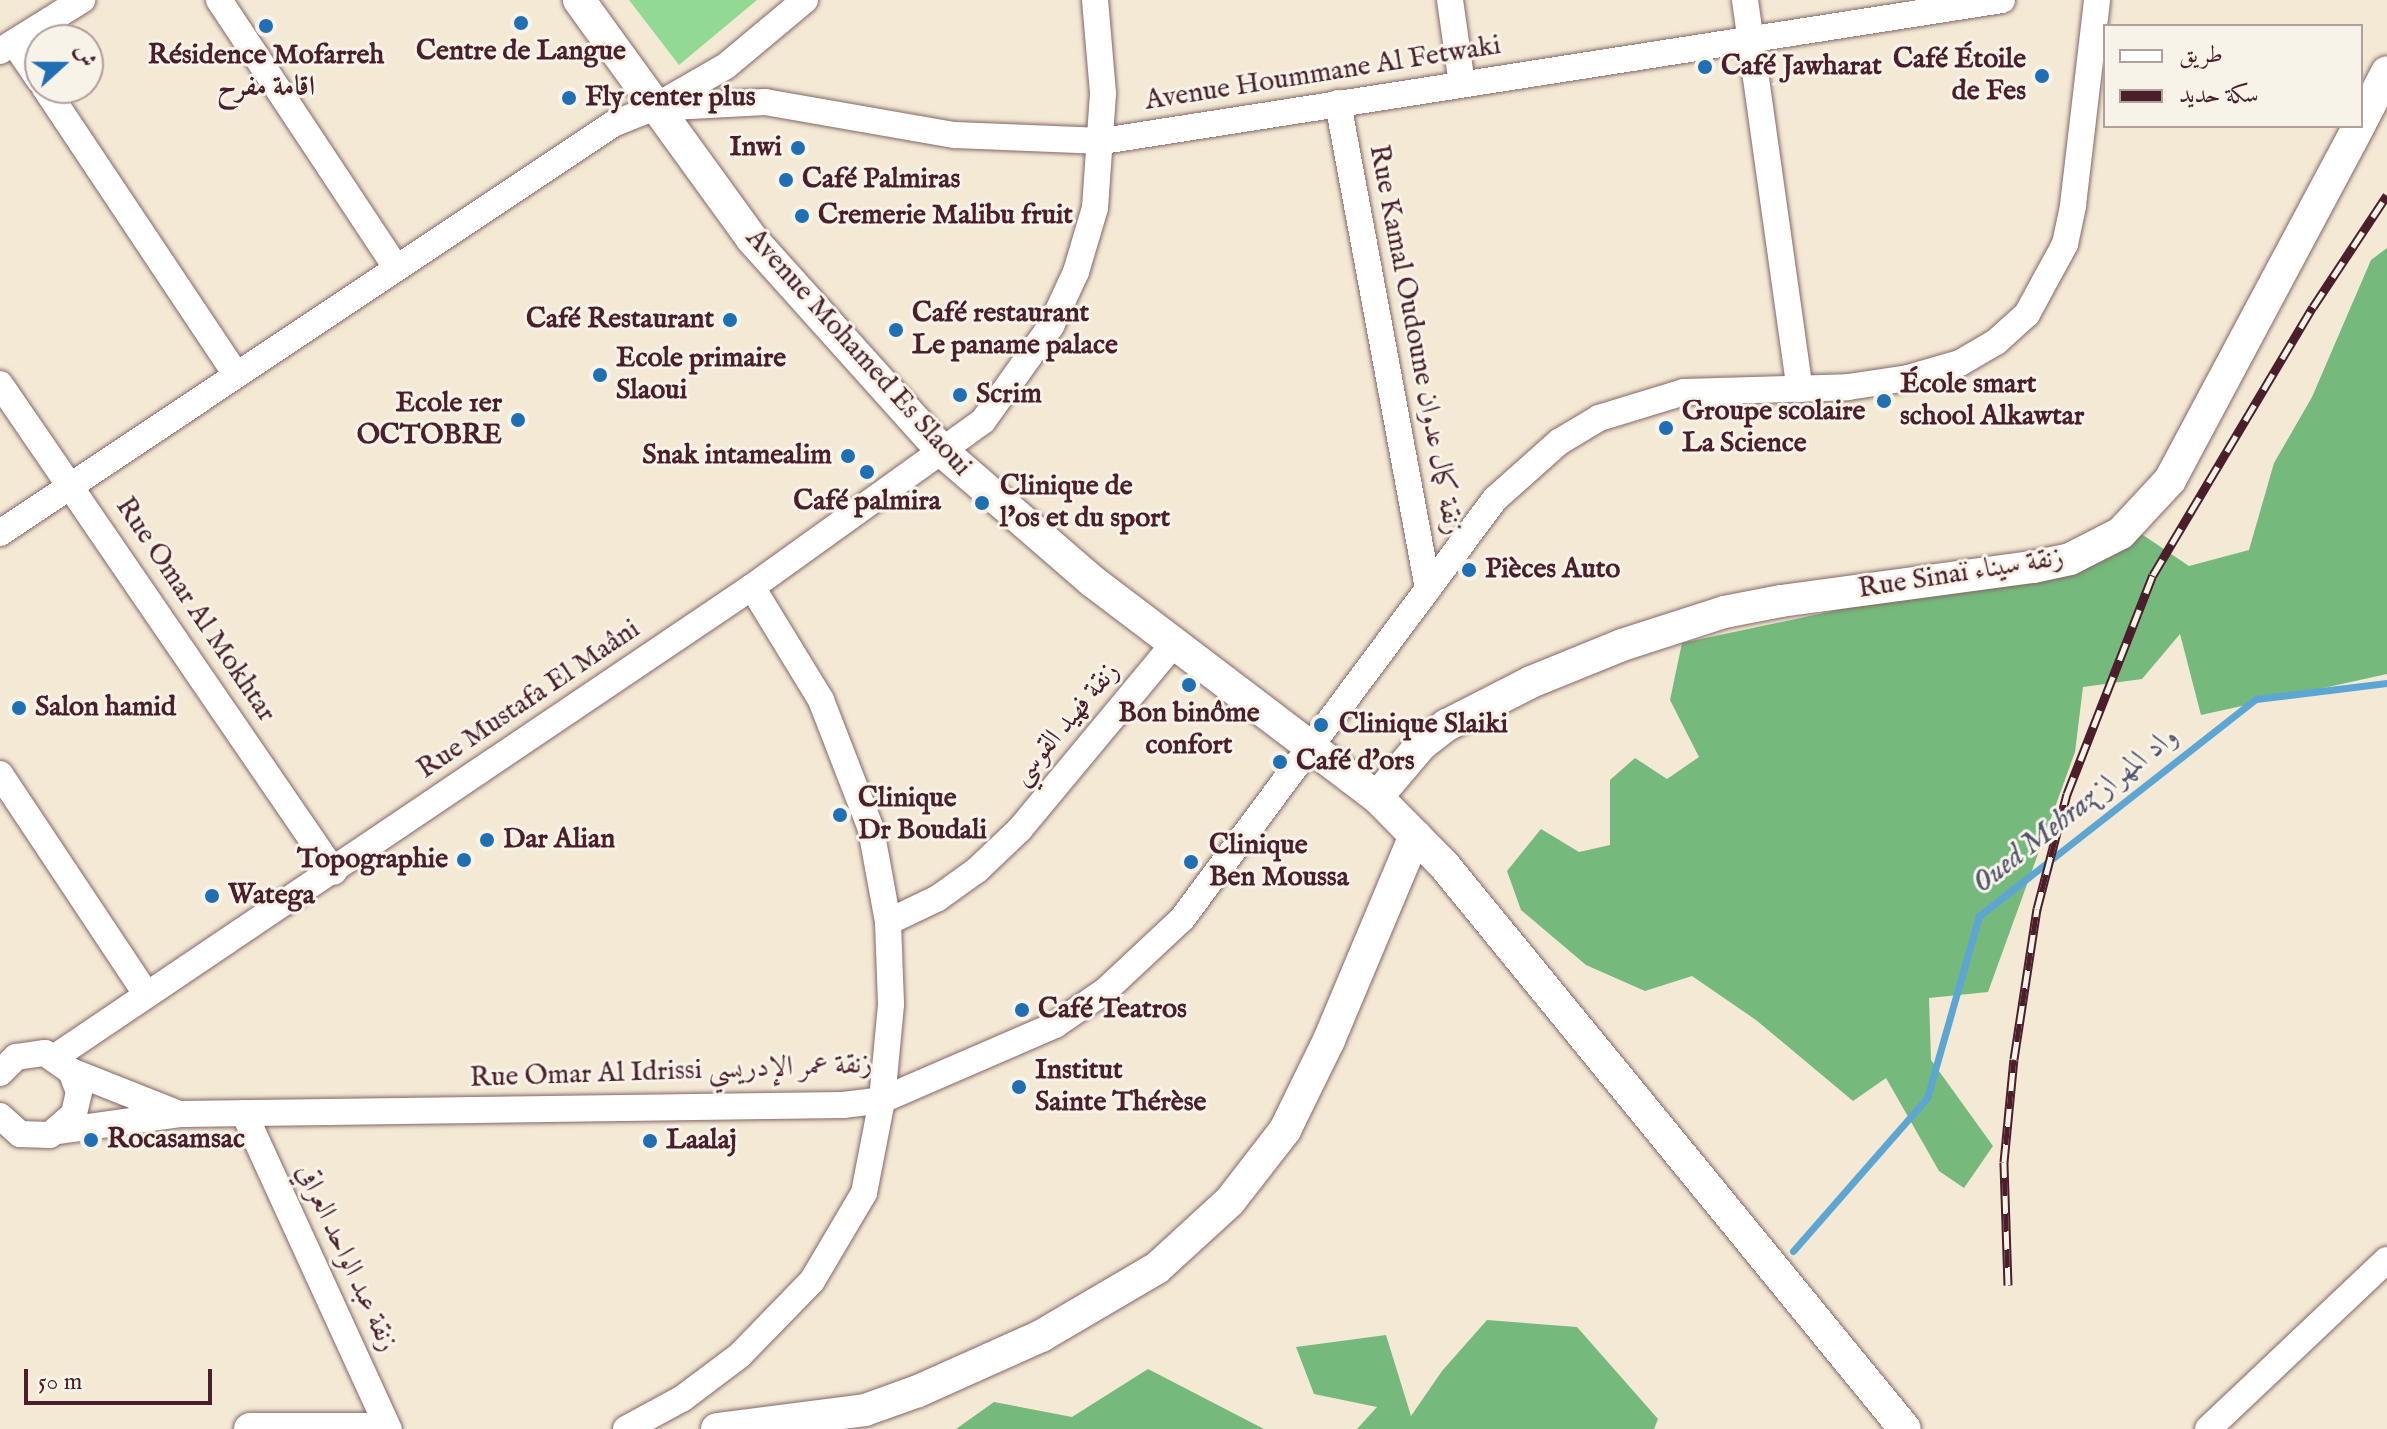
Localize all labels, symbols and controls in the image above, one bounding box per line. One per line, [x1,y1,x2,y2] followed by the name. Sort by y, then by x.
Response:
[512,14,530,32] marker: Centre de Langue
[257,17,275,35] marker: Résidence Mofarreh اقامة مفرح
[24,24,104,104] north arrow
[2103,24,2363,128] legend
[1143,29,1503,119] street label: Avenue Hoummane Al Fetwaki
[416,35,626,69] place label: Centre de Langue
[148,39,384,105] place label: Résidence Mofarreh اقامة مفرح
[2179,40,2223,71] text: طريق
[68,41,102,71] text: ش
[1893,43,2026,109] place label: Café Étoile de Fes
[1721,50,1882,84] place label: Café Jawharat
[1696,58,1714,76] marker: Café Jawharat
[2033,67,2051,85] marker: Café Étoile de Fes
[2179,80,2259,111] text: سكة حديد
[585,81,755,115] place label: Fly center plus
[560,89,578,107] marker: Fly center plus
[729,131,782,165] place label: Inwi
[789,139,807,157] marker: Inwi
[1361,142,1469,538] street label: Rue Kamal Oudoune زنقة كمال عدوان
[802,163,960,197] place label: Café Palmiras
[777,171,795,189] marker: Café Palmiras
[818,199,1073,233] place label: Cremerie Malibu fruit
[793,207,811,225] marker: Cremerie Malibu fruit
[738,222,978,484] street label: Avenue Mohamed Es Slaoui
[912,297,1118,363] place label: Café restaurant Le paname palace
[526,303,714,337] place label: Café Restaurant
[721,311,739,329] marker: Café Restaurant
[887,321,905,339] marker: Café restaurant Le paname palace
[616,342,786,408] place label: Ecole primaire Slaoui
[591,366,609,384] marker: Ecole primaire Slaoui
[1900,368,2084,434] place label: École smart school Alkawtar
[976,378,1042,412] place label: Scrim
[951,386,969,404] marker: Scrim
[357,387,502,453] place label: Ecole 1er OCTOBRE
[1875,392,1893,410] marker: École smart school Alkawtar
[1682,395,1865,461] place label: Groupe scolaire La Science
[509,411,527,429] marker: Ecole 1er OCTOBRE
[1657,419,1675,437] marker: Groupe scolaire La Science
[642,439,832,473] place label: Snak intamealim
[839,447,857,465] marker: Snak intamealim
[858,463,876,481] marker: Café palmira
[1000,470,1170,536] place label: Clinique de l'os et du sport
[793,485,941,519] place label: Café palmira
[107,491,283,729] street label: Rue Omar Al Mokhtar
[971,492,993,514] marker: Clinique de l'os et du sport
[1856,541,2066,607] street label: Rue Sinaï زنقة سيناء
[1485,553,1620,587] place label: Pièces Auto
[1460,561,1478,579] marker: Pièces Auto
[411,613,647,787] street label: Rue Mustafa El Maâni
[1005,656,1127,792] street label: زنقة فهيد القوسي
[1180,676,1198,694] marker: Bon binôme confort
[35,691,176,725] place label: Salon hamid
[1118,697,1260,763] place label: Bon binôme confort
[10,699,28,717] marker: Salon hamid
[1339,708,1508,742] place label: Clinique Slaiki
[1310,714,1332,736] marker: Clinique Slaiki
[1966,718,2186,902] water label: Oued Mehraz واد المهراز
[1296,745,1414,779] place label: Café d'ors
[1271,753,1289,771] marker: Café d'ors
[858,782,987,848] place label: Clinique Dr Boudali
[829,804,851,826] marker: Clinique Dr Boudali
[503,823,615,857] place label: Dar Alian
[1209,829,1349,895] place label: Clinique Ben Moussa
[478,831,496,849] marker: Dar Alian
[297,843,448,877] place label: Topographie
[455,851,473,869] marker: Topographie
[1180,851,1202,873] marker: Clinique Ben Moussa
[228,879,315,913] place label: Watega
[203,887,221,905] marker: Watega
[1038,993,1187,1027] place label: Café Teatros
[1013,1001,1031,1019] marker: Café Teatros
[469,1048,873,1096] street label: Rue Omar Al Idrissi زنقة عمر الإدريسي
[1035,1054,1206,1120] place label: Institut Sainte Thérèse
[1010,1078,1028,1096] marker: Institut Sainte Thérèse
[107,1123,245,1157] place label: Rocasamsac
[666,1124,737,1158] place label: Laalaj
[82,1131,100,1149] marker: Rocasamsac
[641,1132,659,1150] marker: Laalaj
[288,1159,404,1357] street label: زنقة عبد الواحد العراقي
[28,1353,216,1403] scale bar
[38,1367,82,1398] text: 50 m

